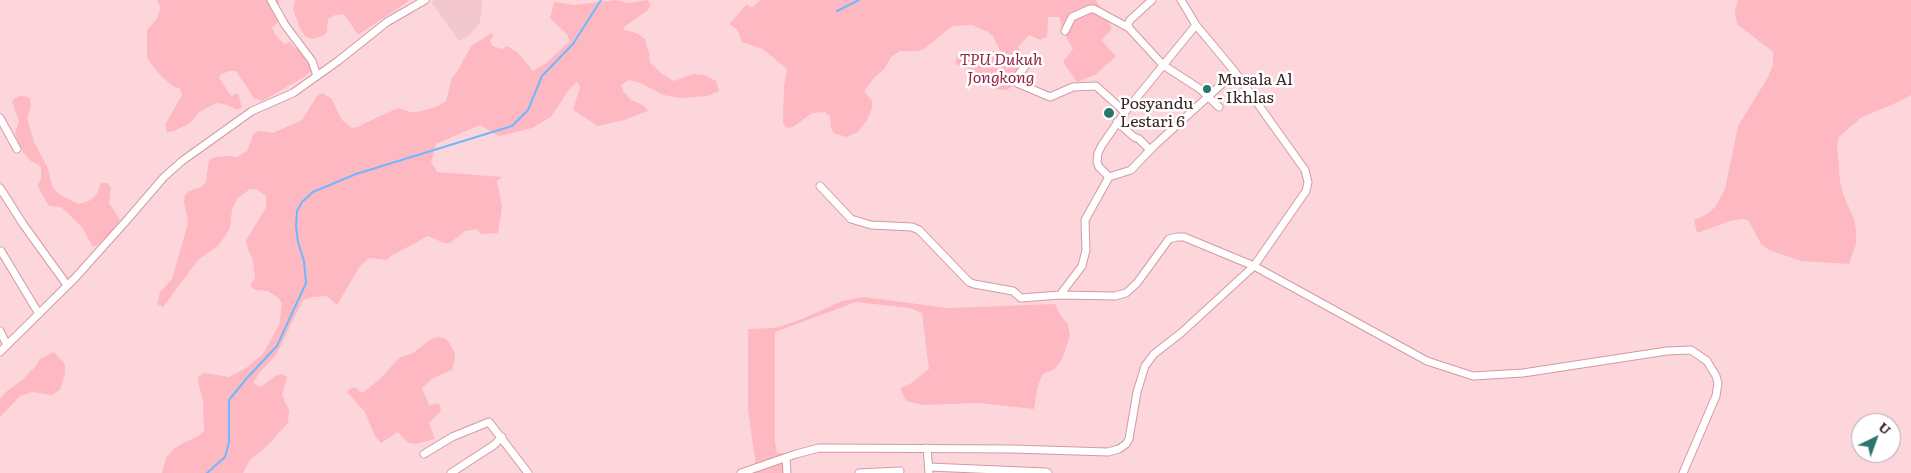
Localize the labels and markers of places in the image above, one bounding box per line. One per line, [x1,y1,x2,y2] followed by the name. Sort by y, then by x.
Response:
[1217,70,1293,108] place label: Musala Al - Ikhlas
[1201,83,1213,95] marker: Musala Al - Ikhlas
[1120,94,1193,132] place label: Posyandu Lestari 6
[1102,106,1116,120] marker: Posyandu Lestari 6

